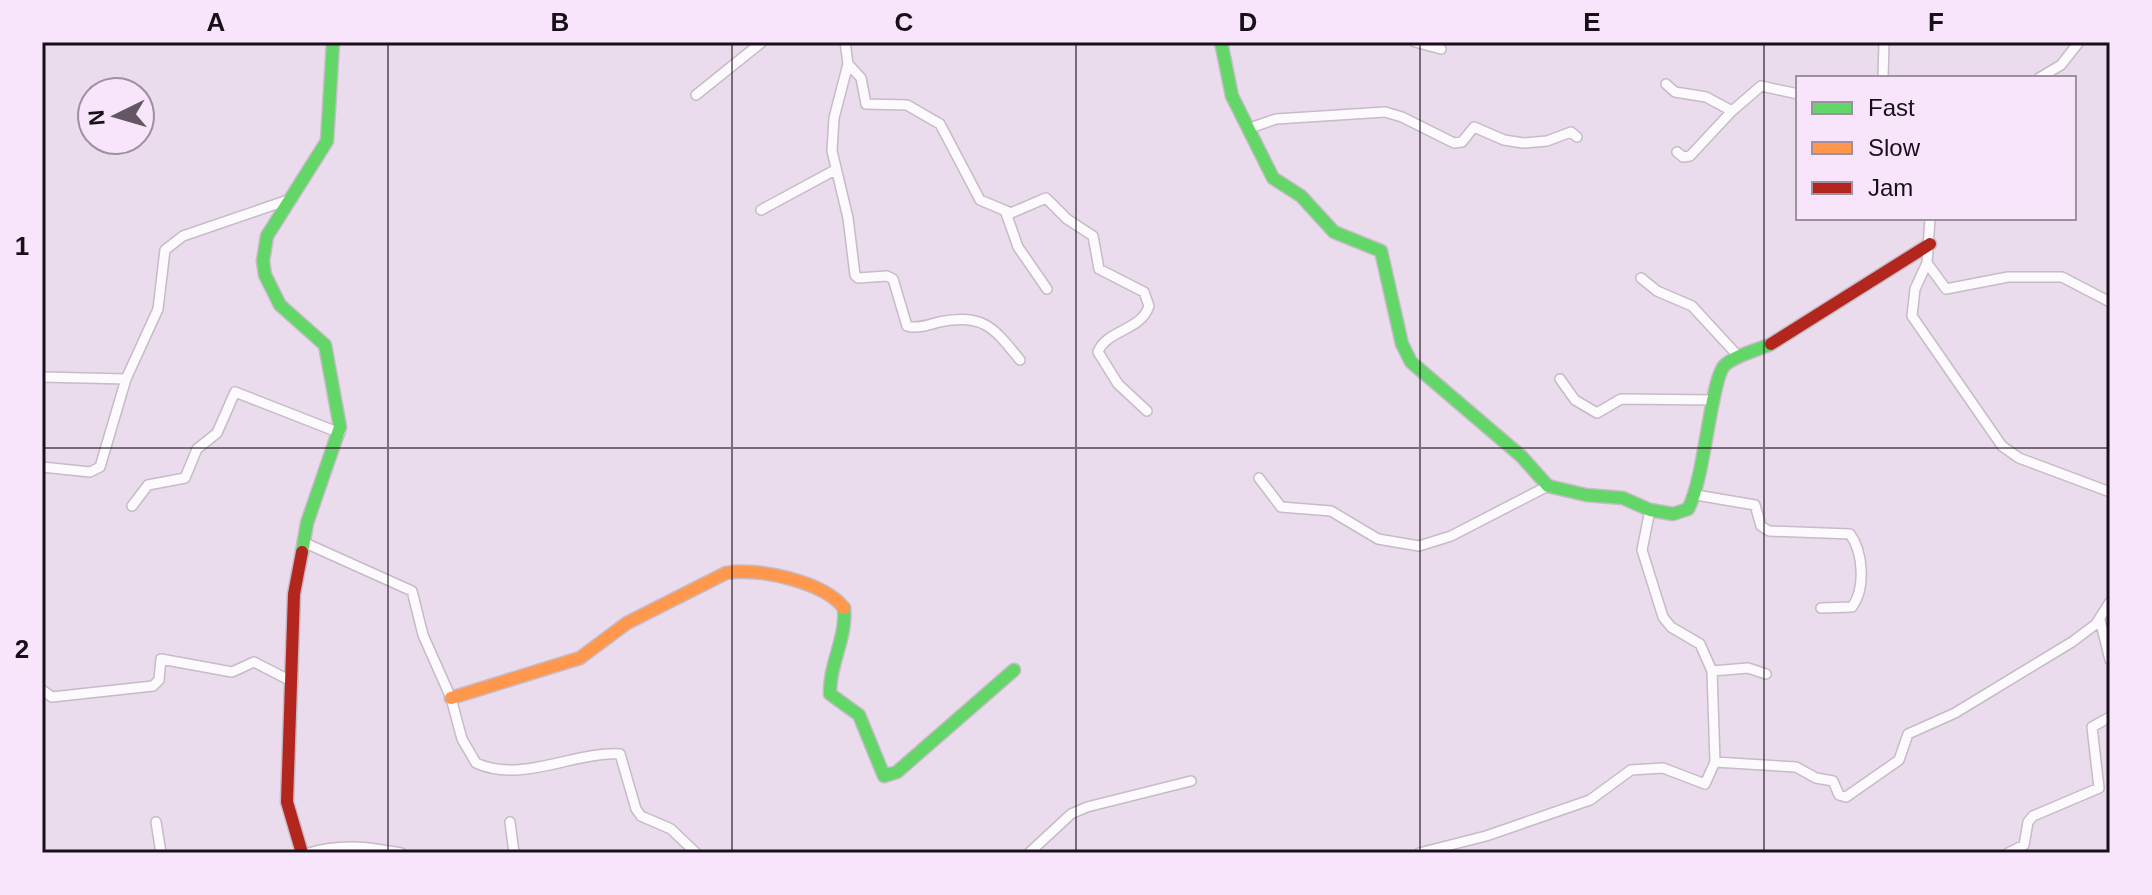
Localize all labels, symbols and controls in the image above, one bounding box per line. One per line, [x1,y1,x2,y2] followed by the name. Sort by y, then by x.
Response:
[207,7,226,37] text: A
[551,7,569,37] text: B
[895,7,914,37] text: C
[1239,7,1257,37] text: D
[1583,7,1601,37] text: E
[1928,7,1944,37] text: F
[76,76,156,156] north arrow
[1796,76,2076,220] legend
[1868,94,1915,121] text: Fast
[83,109,110,127] text: N
[1868,134,1921,161] text: Slow
[1868,174,1913,201] text: Jam
[15,231,29,261] text: 1
[15,634,29,664] text: 2

